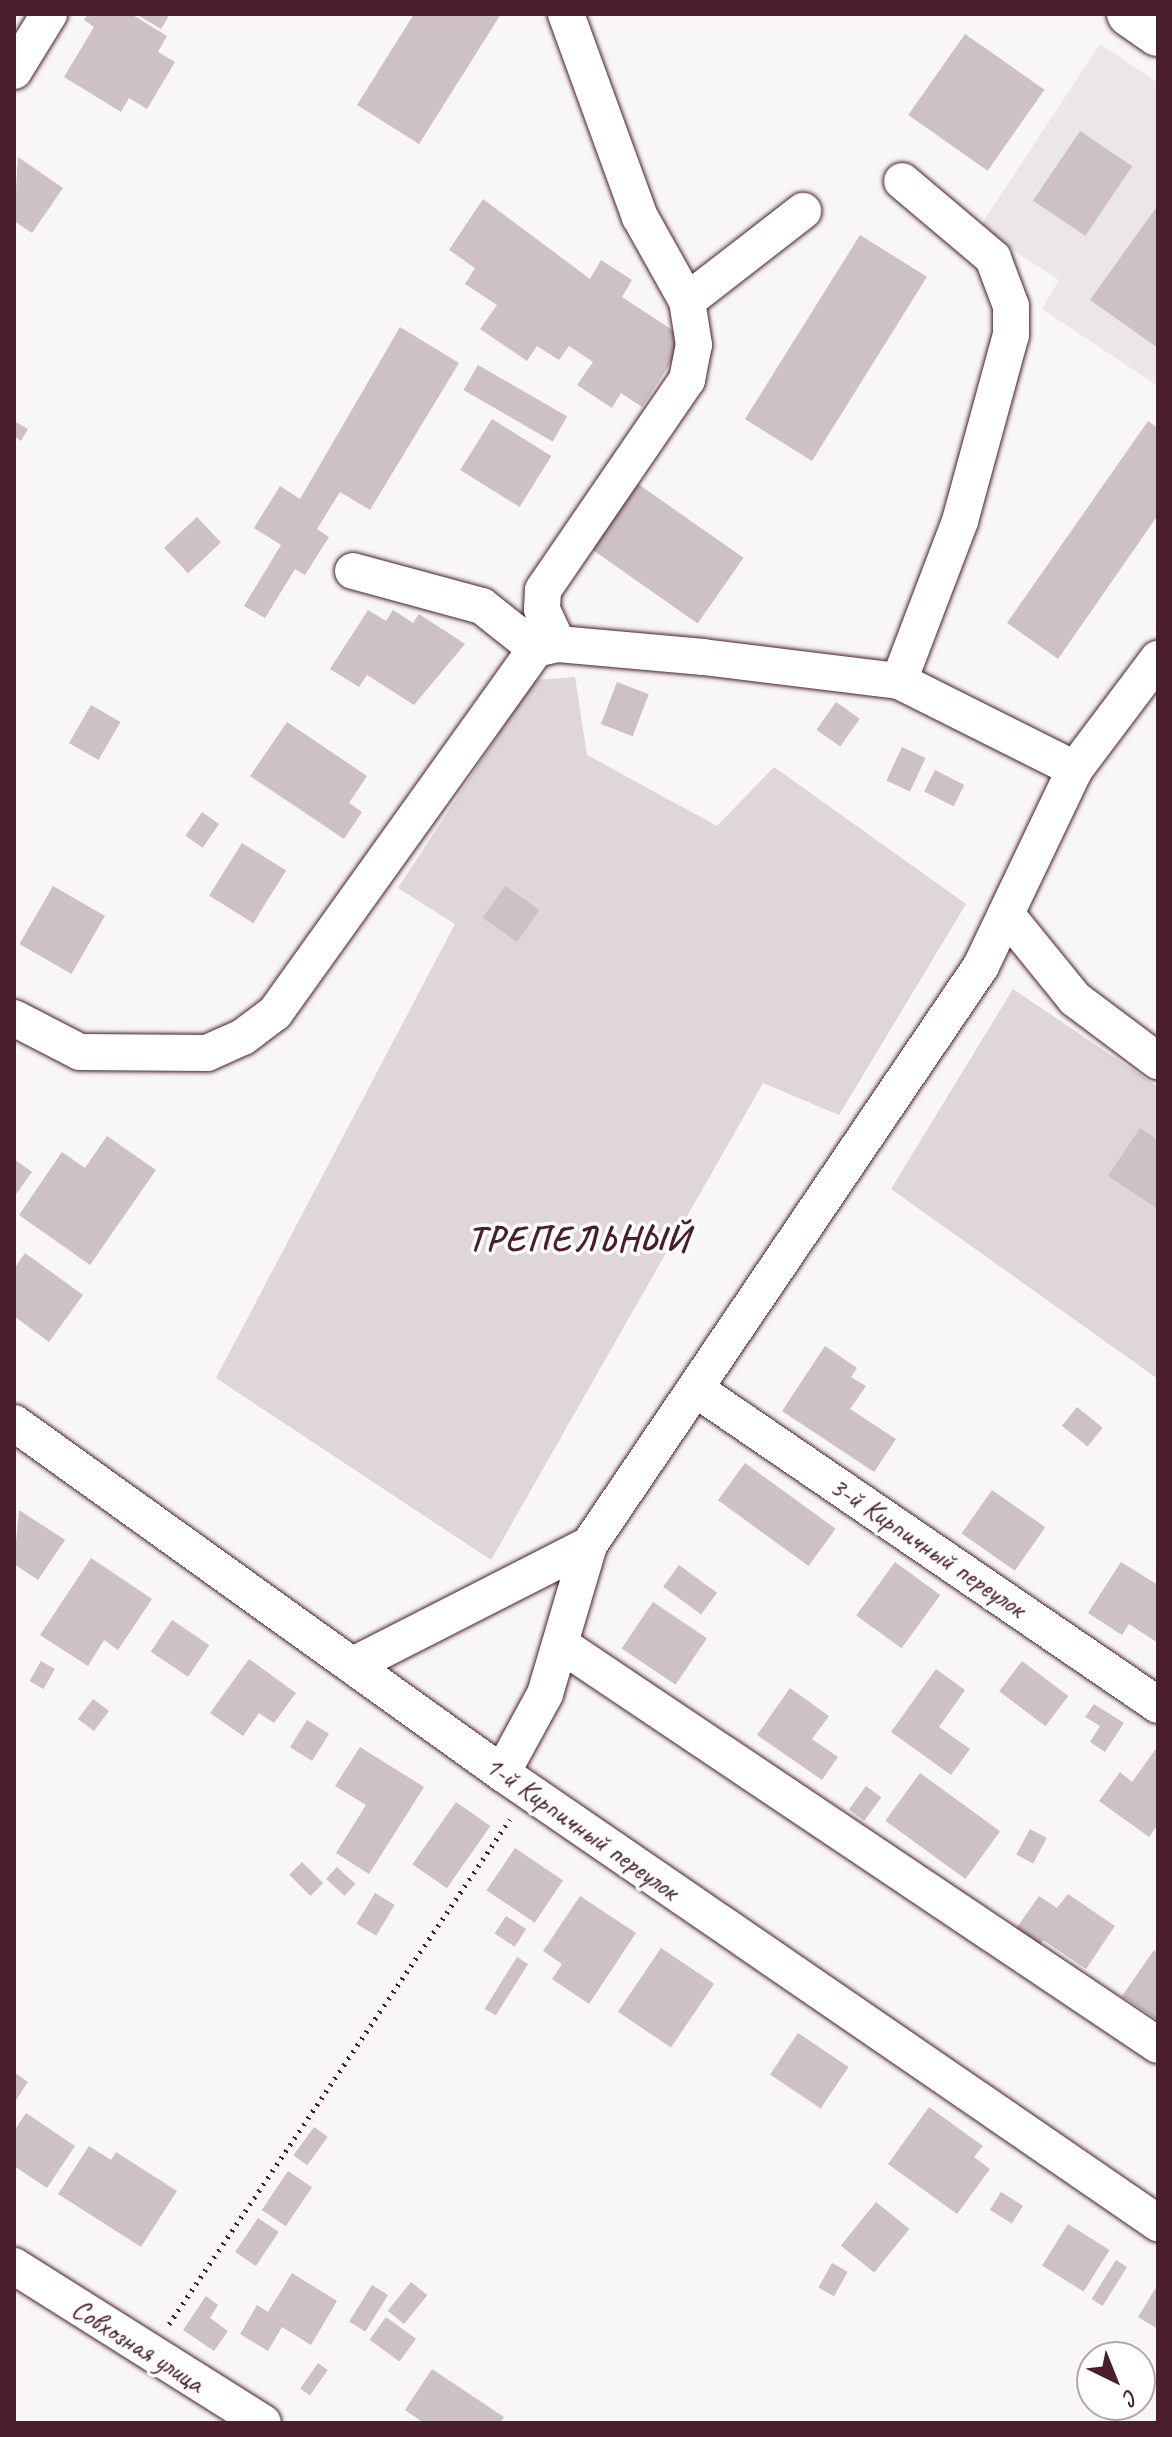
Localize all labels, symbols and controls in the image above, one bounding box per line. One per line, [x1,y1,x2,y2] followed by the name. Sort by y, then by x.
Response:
[462,1217,696,1261] district label: ТРЕПЕЛЬНЫЙ
[824,1469,1032,1625] street label: 3-й Кирпичный переулок
[479,1749,685,1907] street label: 1-й Кирпичный переулок
[64,2291,212,2401] street label: Совхозная улица
[1076,2341,1156,2421] north arrow
[1118,2383,1145,2411] text: С

